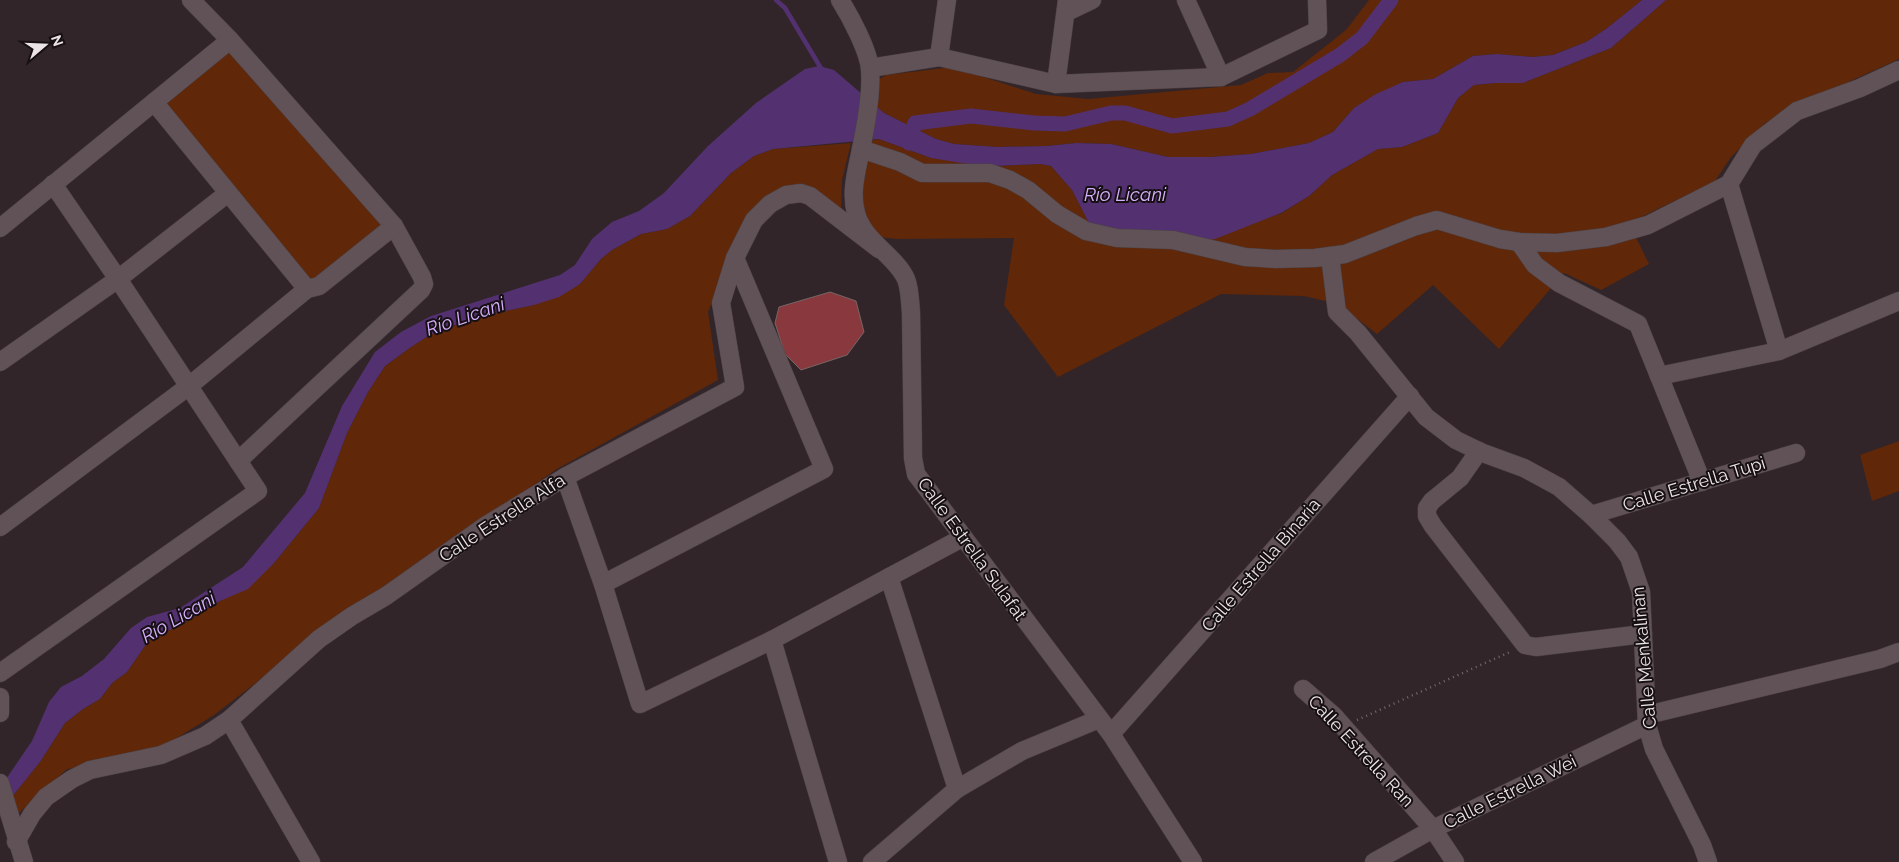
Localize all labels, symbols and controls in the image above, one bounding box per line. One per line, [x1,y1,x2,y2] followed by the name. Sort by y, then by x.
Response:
[20,20,70,70] north arrow
[48,33,67,48] text: N
[1084,183,1167,205] water label: Río Licani
[423,292,508,340] water label: Río Licani
[1620,452,1768,515] street label: Calle Estrella Tupi
[435,469,569,566] street label: Calle Estrella Alfa
[914,473,1031,624] street label: Calle Estrella Sulafat
[1197,494,1324,636] street label: Calle Estrella Binaria
[137,586,220,647] water label: Río Licani
[1627,586,1660,730] street label: Calle Menkalinan
[1304,690,1419,811] street label: Calle Estrella Ran
[1440,750,1580,833] street label: Calle Estrella Wei

